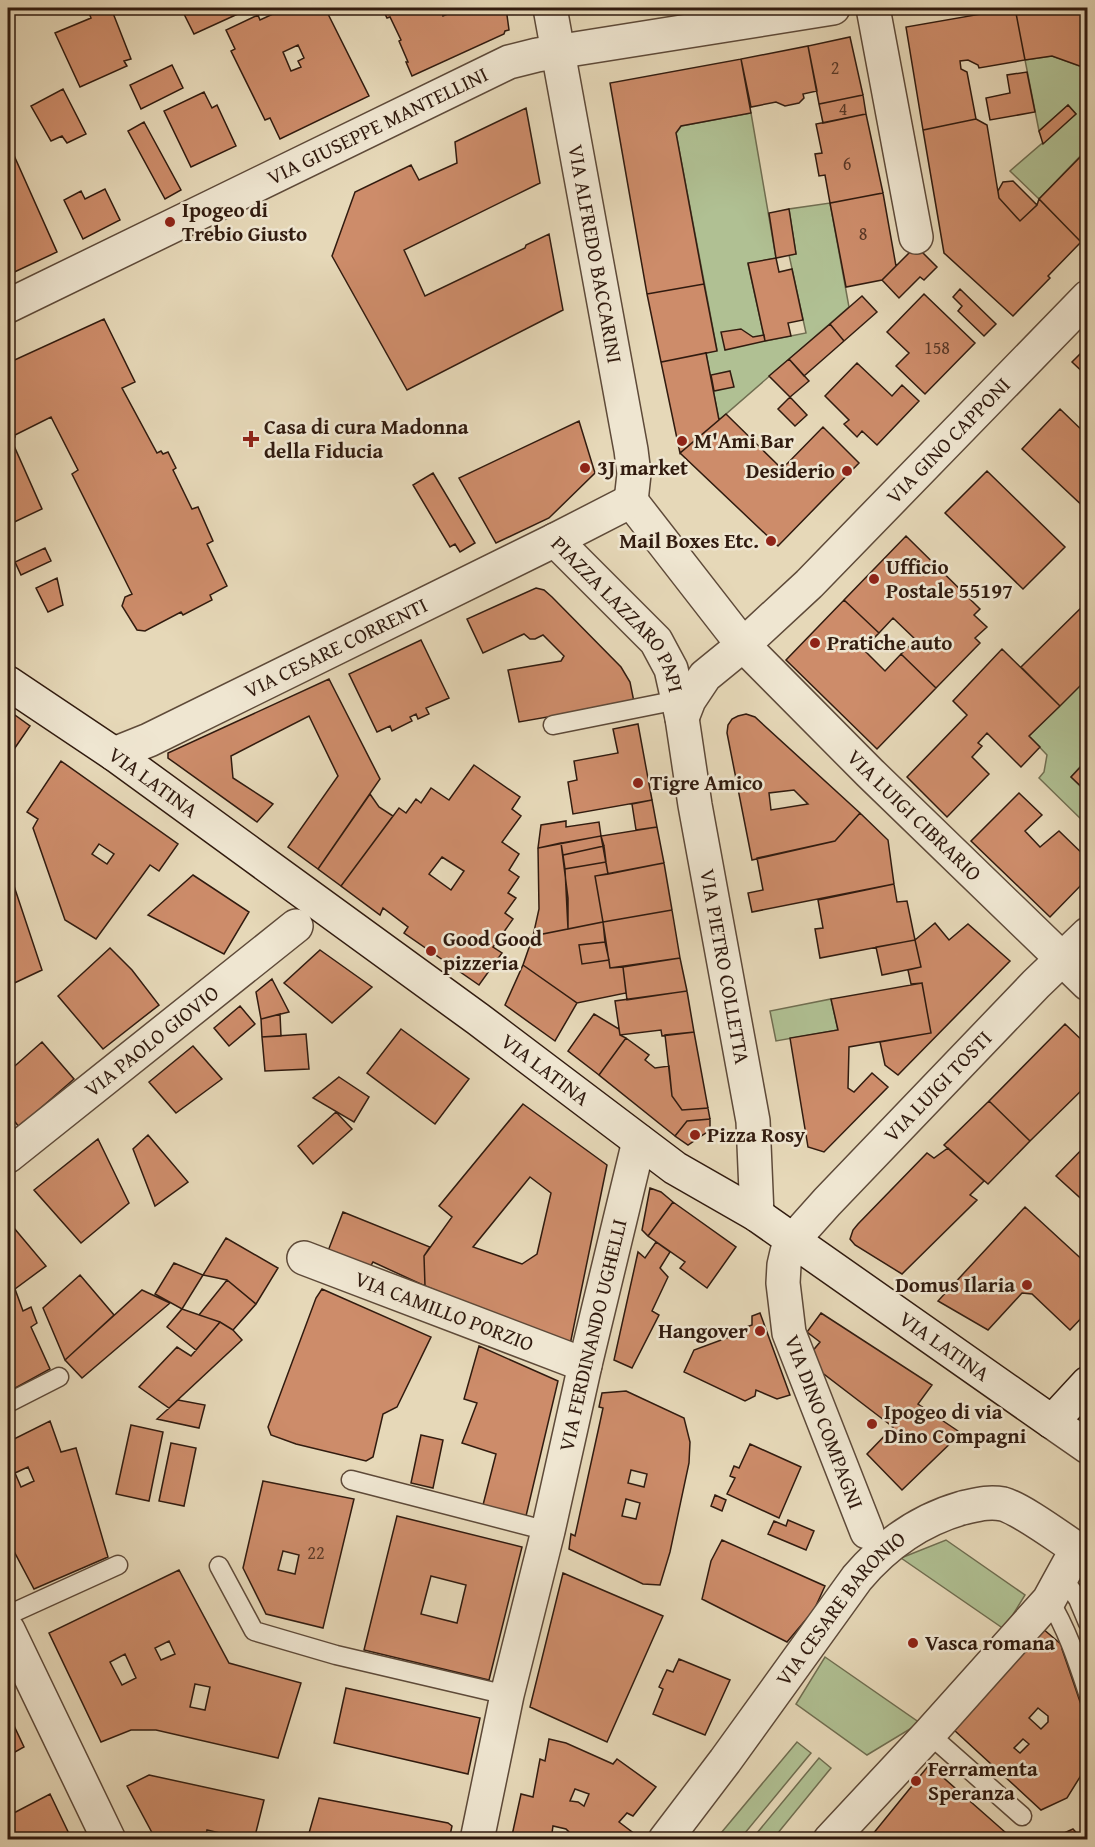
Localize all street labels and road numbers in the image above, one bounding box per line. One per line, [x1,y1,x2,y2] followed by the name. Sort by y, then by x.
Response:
[262,59,493,193] street label: VIA GIUSEPPE MANTELLINI
[560,142,631,366] street label: VIA ALFREDO BACCARINI
[879,370,1017,511] street label: VIA GINO CAPPONI
[544,529,692,695] street label: PIAZZA LAZZARO PAPI
[239,589,433,706] street label: VIA CESARE CORRENTI
[102,739,205,825] street label: VIA LATINA
[840,742,989,888] street label: VIA LUIGI CIBRARIO
[692,866,758,1067] street label: VIA PIETRO COLLETTA
[78,977,225,1104] street label: VIA PAOLO GIOVIO
[876,1023,999,1149] street label: VIA LUIGI TOSTI
[494,1026,597,1113] street label: VIA LATINA
[550,1216,635,1454] street label: VIA FERDINANDO UGHELLI
[350,1263,538,1359] street label: VIA CAMILLO PORZIO
[893,1303,996,1389] street label: VIA LATINA
[777,1330,872,1513] street label: VIA DINO COMPAGNI
[768,1523,912,1692] street label: VIA CESARE BARONIO

